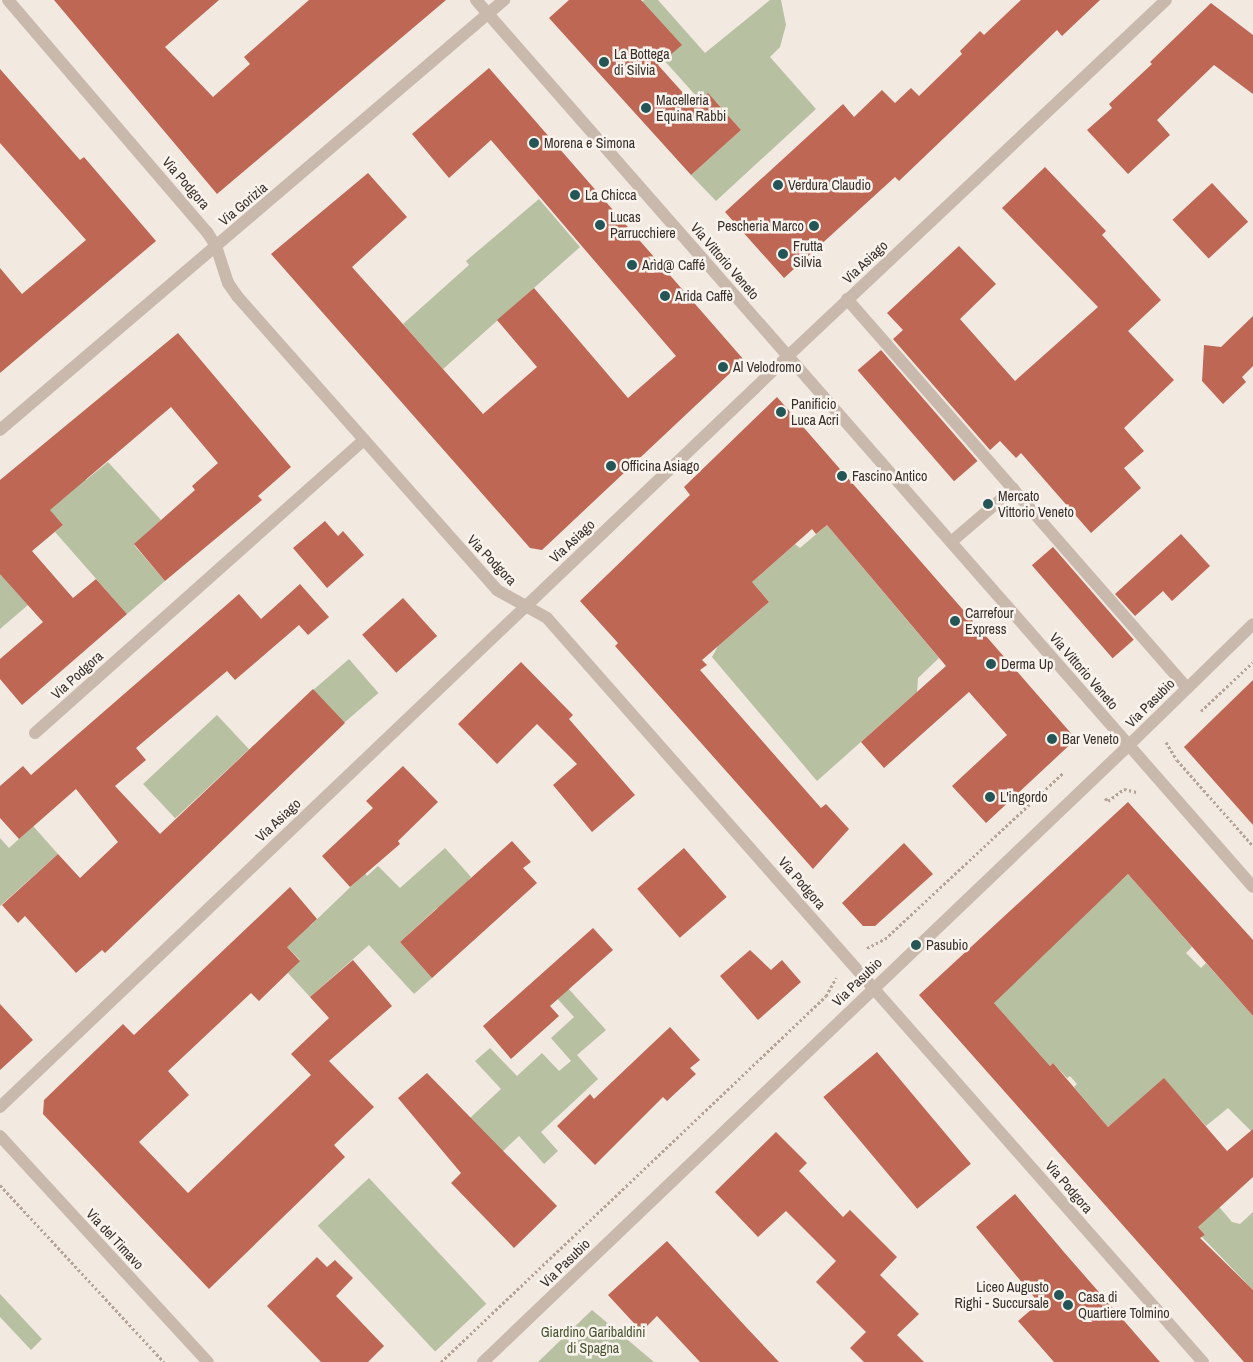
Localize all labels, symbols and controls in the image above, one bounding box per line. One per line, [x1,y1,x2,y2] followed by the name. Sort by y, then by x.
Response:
[614,46,670,78] place label: La Bottega di Silvia
[598,56,610,68] marker: La Bottega di Silvia
[656,92,726,124] place label: Macelleria Equina Rabbi
[640,102,652,114] marker: Macelleria Equina Rabbi
[544,135,635,151] place label: Morena e Simona
[528,137,540,149] marker: Morena e Simona
[159,153,213,213] street label: Via Podgora
[788,177,871,193] place label: Verdura Claudio
[215,179,271,229] street label: Via Gorizia
[772,179,784,191] marker: Verdura Claudio
[585,187,637,203] place label: La Chicca
[569,189,581,201] marker: La Chicca
[610,209,676,242] place label: Lucas Parrucchiere
[717,218,804,234] place label: Pescheria Marco
[594,219,606,231] marker: Lucas Parrucchiere
[687,219,763,303] street label: Via Vittorio Veneto
[808,220,820,232] marker: Pescheria Marco
[839,237,891,287] street label: Via Asiago
[793,238,823,270] place label: Frutta Silvia
[777,248,789,260] marker: Frutta Silvia
[642,257,705,273] place label: Arìd@ Caffé
[626,259,638,271] marker: Arìd@ Caffé
[675,288,733,304] place label: Arida Caffè
[659,290,671,302] marker: Arida Caffè
[733,359,801,375] place label: Al Velodromo
[717,361,729,373] marker: Al Velodromo
[791,396,839,428] place label: Panificio Luca Acri
[775,406,787,418] marker: Panificio Luca Acri
[621,458,700,474] place label: Officina Asiago
[605,460,617,472] marker: Officina Asiago
[852,468,928,484] place label: Fascino Antico
[836,470,848,482] marker: Fascino Antico
[998,488,1074,520] place label: Mercato Vittorio Veneto
[982,498,994,510] marker: Mercato Vittorio Veneto
[546,516,598,566] street label: Via Asiago
[464,531,520,589] street label: Via Podgora
[965,605,1013,638] place label: Carrefour Express
[949,615,961,627] marker: Carrefour Express
[1046,629,1122,713] street label: Via Vittorio Veneto
[48,647,106,703] street label: Via Podgora
[1001,656,1053,672] place label: Derma Up
[985,658,997,670] marker: Derma Up
[1122,675,1178,731] street label: Via Pasubio
[1062,731,1119,747] place label: Bar Veneto
[1046,733,1058,745] marker: Bar Veneto
[1000,789,1048,805] place label: L'ingordo
[984,791,996,803] marker: L'ingordo
[252,795,304,845] street label: Via Asiago
[775,853,829,913] street label: Via Podgora
[926,937,968,953] place label: Pasubio
[910,939,922,951] marker: Pasubio
[829,954,885,1010] street label: Via Pasubio
[1042,1157,1096,1217] street label: Via Podgora
[83,1205,147,1273] street label: Via del Timavo
[537,1235,593,1291] street label: Via Pasubio
[955,1279,1049,1311] place label: Liceo Augusto Righi - Succursale
[1053,1289,1065,1301] marker: Liceo Augusto Righi - Succursale
[1078,1289,1170,1321] place label: Casa di Quartiere Tolmino
[1062,1299,1074,1311] marker: Casa di Quartiere Tolmino
[541,1324,645,1356] park label: Giardino Garibaldini di Spagna

